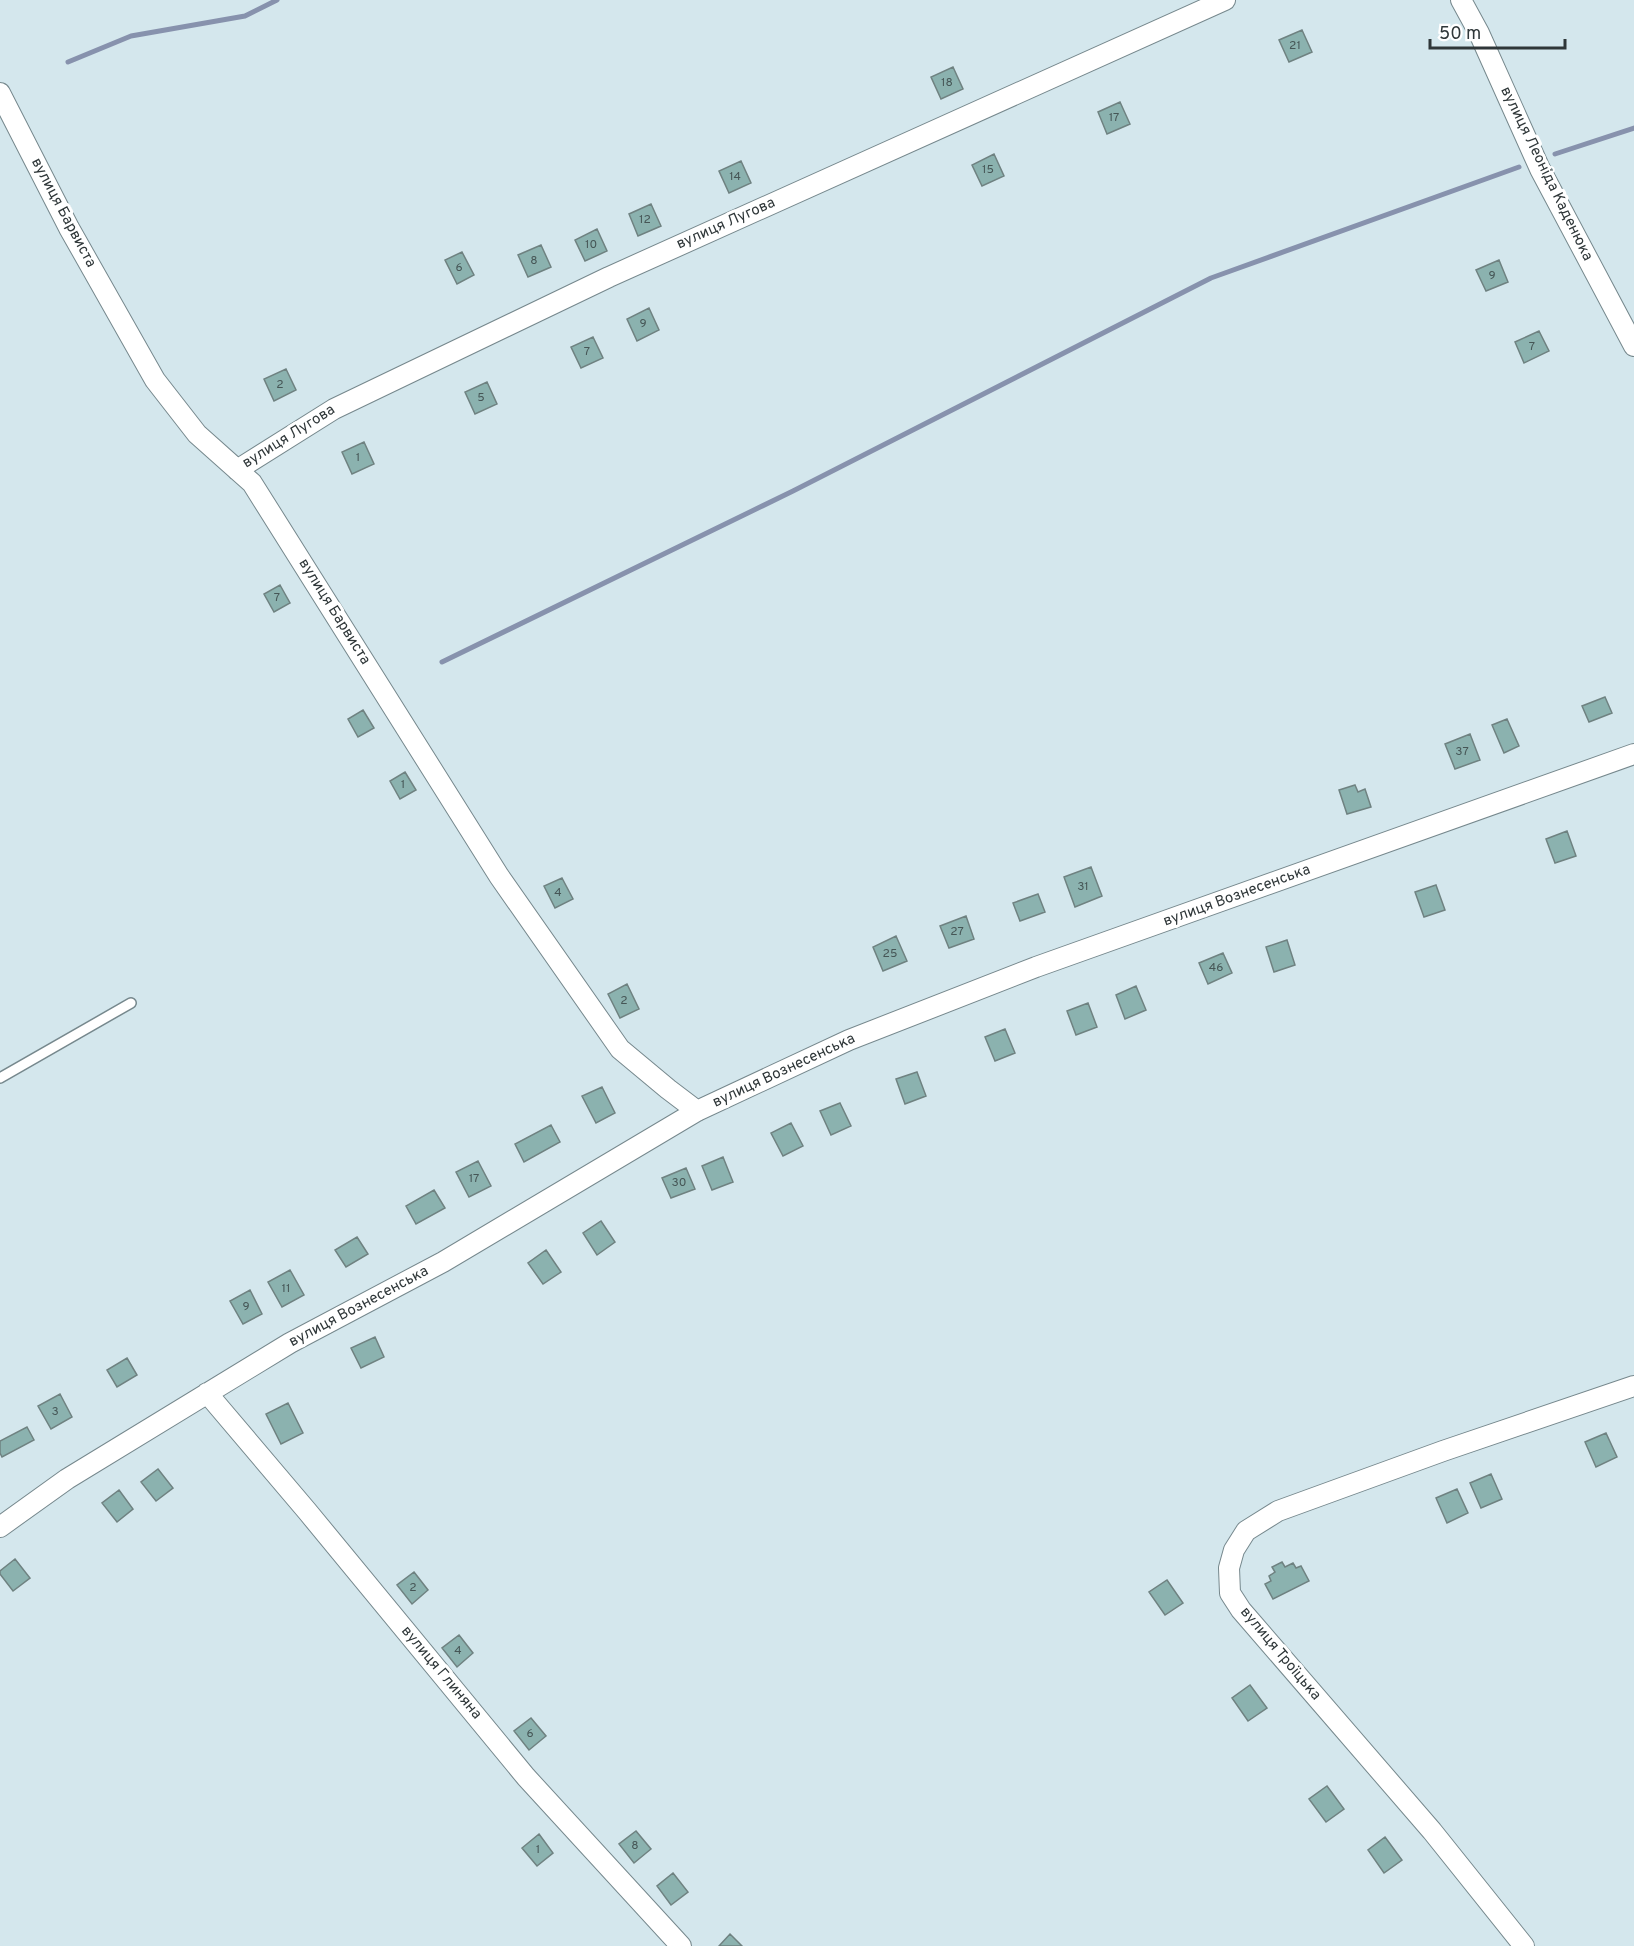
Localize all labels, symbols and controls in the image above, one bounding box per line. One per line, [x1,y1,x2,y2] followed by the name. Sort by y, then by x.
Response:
[1430,12,1565,50] scale bar
[1439,23,1481,46] text: 50 m
[1289,38,1301,54] house number: 21
[941,75,953,91] house number: 18
[1495,84,1597,264] street label: вулиця Леоніда Каденюка
[1109,110,1119,126] house number: 17
[26,155,100,271] street label: вулиця Барвиста
[982,162,994,178] house number: 15
[729,169,741,185] house number: 14
[674,194,778,254] street label: вулиця Лугова
[639,212,651,228] house number: 12
[585,237,597,253] house number: 10
[530,253,538,269] house number: 8
[455,260,463,276] house number: 6
[1488,268,1496,284] house number: 9
[639,316,647,332] house number: 9
[1529,339,1535,355] house number: 7
[584,344,590,360] house number: 7
[276,377,284,393] house number: 2
[477,390,485,406] house number: 5
[239,401,339,473] street label: вулиця Лугова
[356,450,360,466] house number: 1
[294,555,374,669] street label: вулиця Барвиста
[274,590,280,606] house number: 7
[1455,744,1469,760] house number: 37
[401,777,405,793] house number: 1
[1161,861,1313,931] street label: вулиця Вознесенська
[1077,879,1089,895] house number: 31
[554,885,562,901] house number: 4
[950,924,964,940] house number: 27
[883,946,897,962] house number: 25
[1209,960,1223,976] house number: 46
[620,993,628,1009] house number: 2
[710,1030,858,1112] street label: вулиця Вознесенська
[469,1171,479,1187] house number: 17
[672,1175,686,1191] house number: 30
[286,1262,432,1352] street label: вулиця Вознесенська
[282,1281,290,1297] house number: 11
[242,1299,250,1315] house number: 9
[51,1404,59,1420] house number: 3
[409,1580,417,1596] house number: 2
[1235,1603,1325,1705] street label: вулиця Троїцька
[396,1622,486,1724] street label: вулиця Глиняна
[454,1643,462,1659] house number: 4
[526,1726,534,1742] house number: 6
[631,1838,639,1854] house number: 8
[536,1842,540,1858] house number: 1

